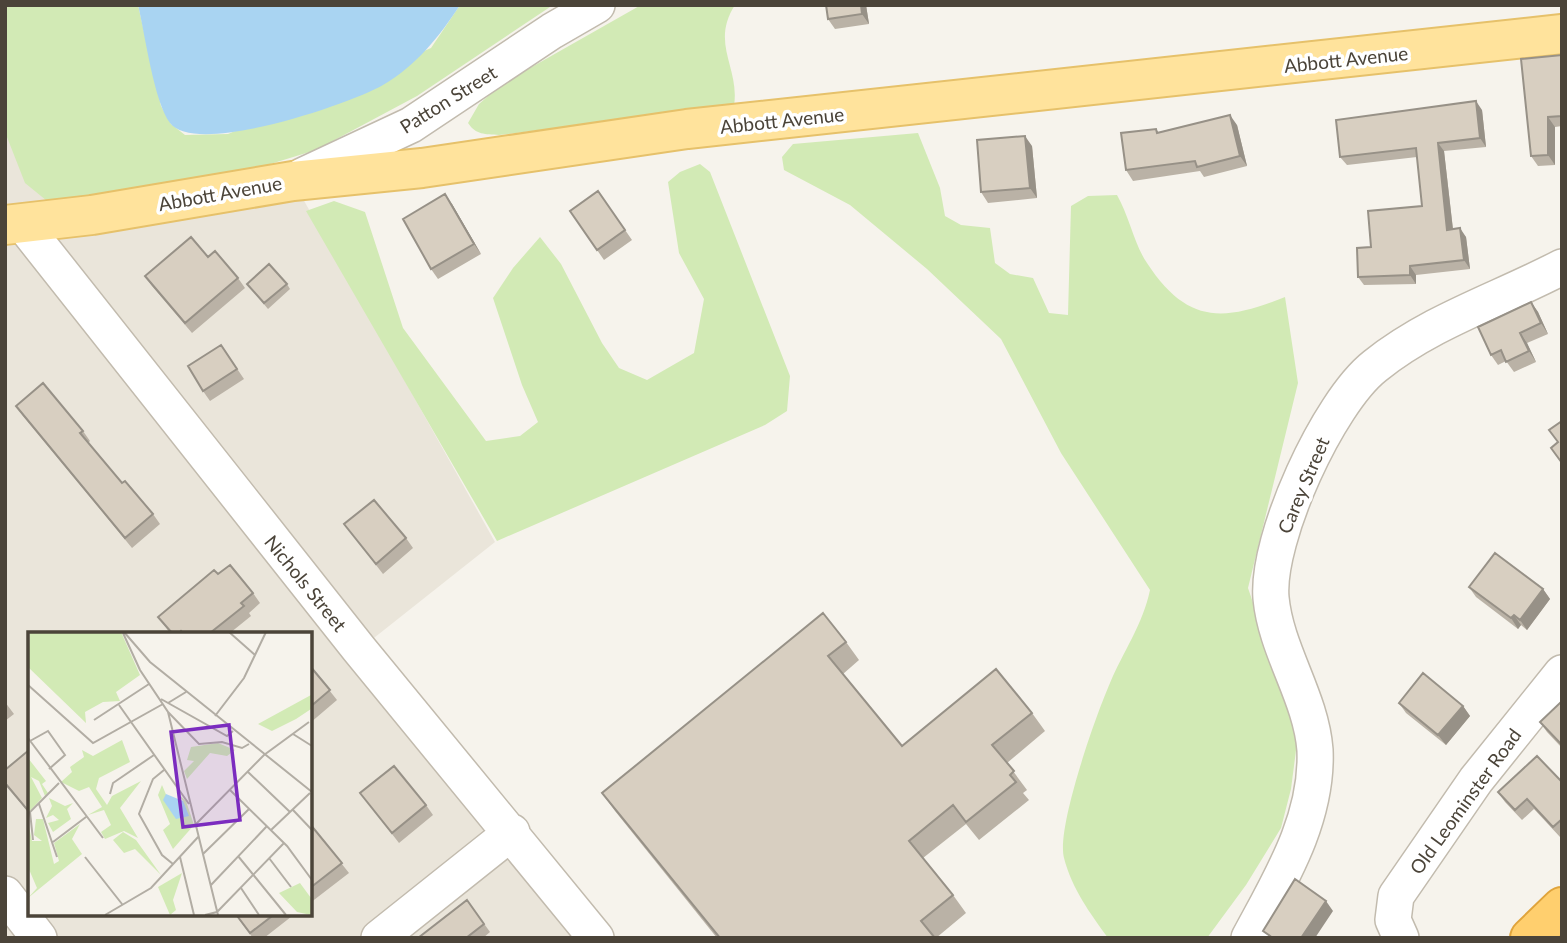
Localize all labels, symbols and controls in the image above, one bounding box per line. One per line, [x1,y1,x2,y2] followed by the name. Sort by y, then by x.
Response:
[1283,41,1409,77] street label: Abbott Avenue
[395,60,501,138] street label: Patton Street
[719,102,845,138] street label: Abbott Avenue
[157,171,283,215] street label: Abbott Avenue
[1272,433,1334,537] street label: Carey Street
[260,530,352,636] street label: Nichols Street
[28,632,312,915] inset map
[1404,724,1526,878] street label: Old Leominster Road

